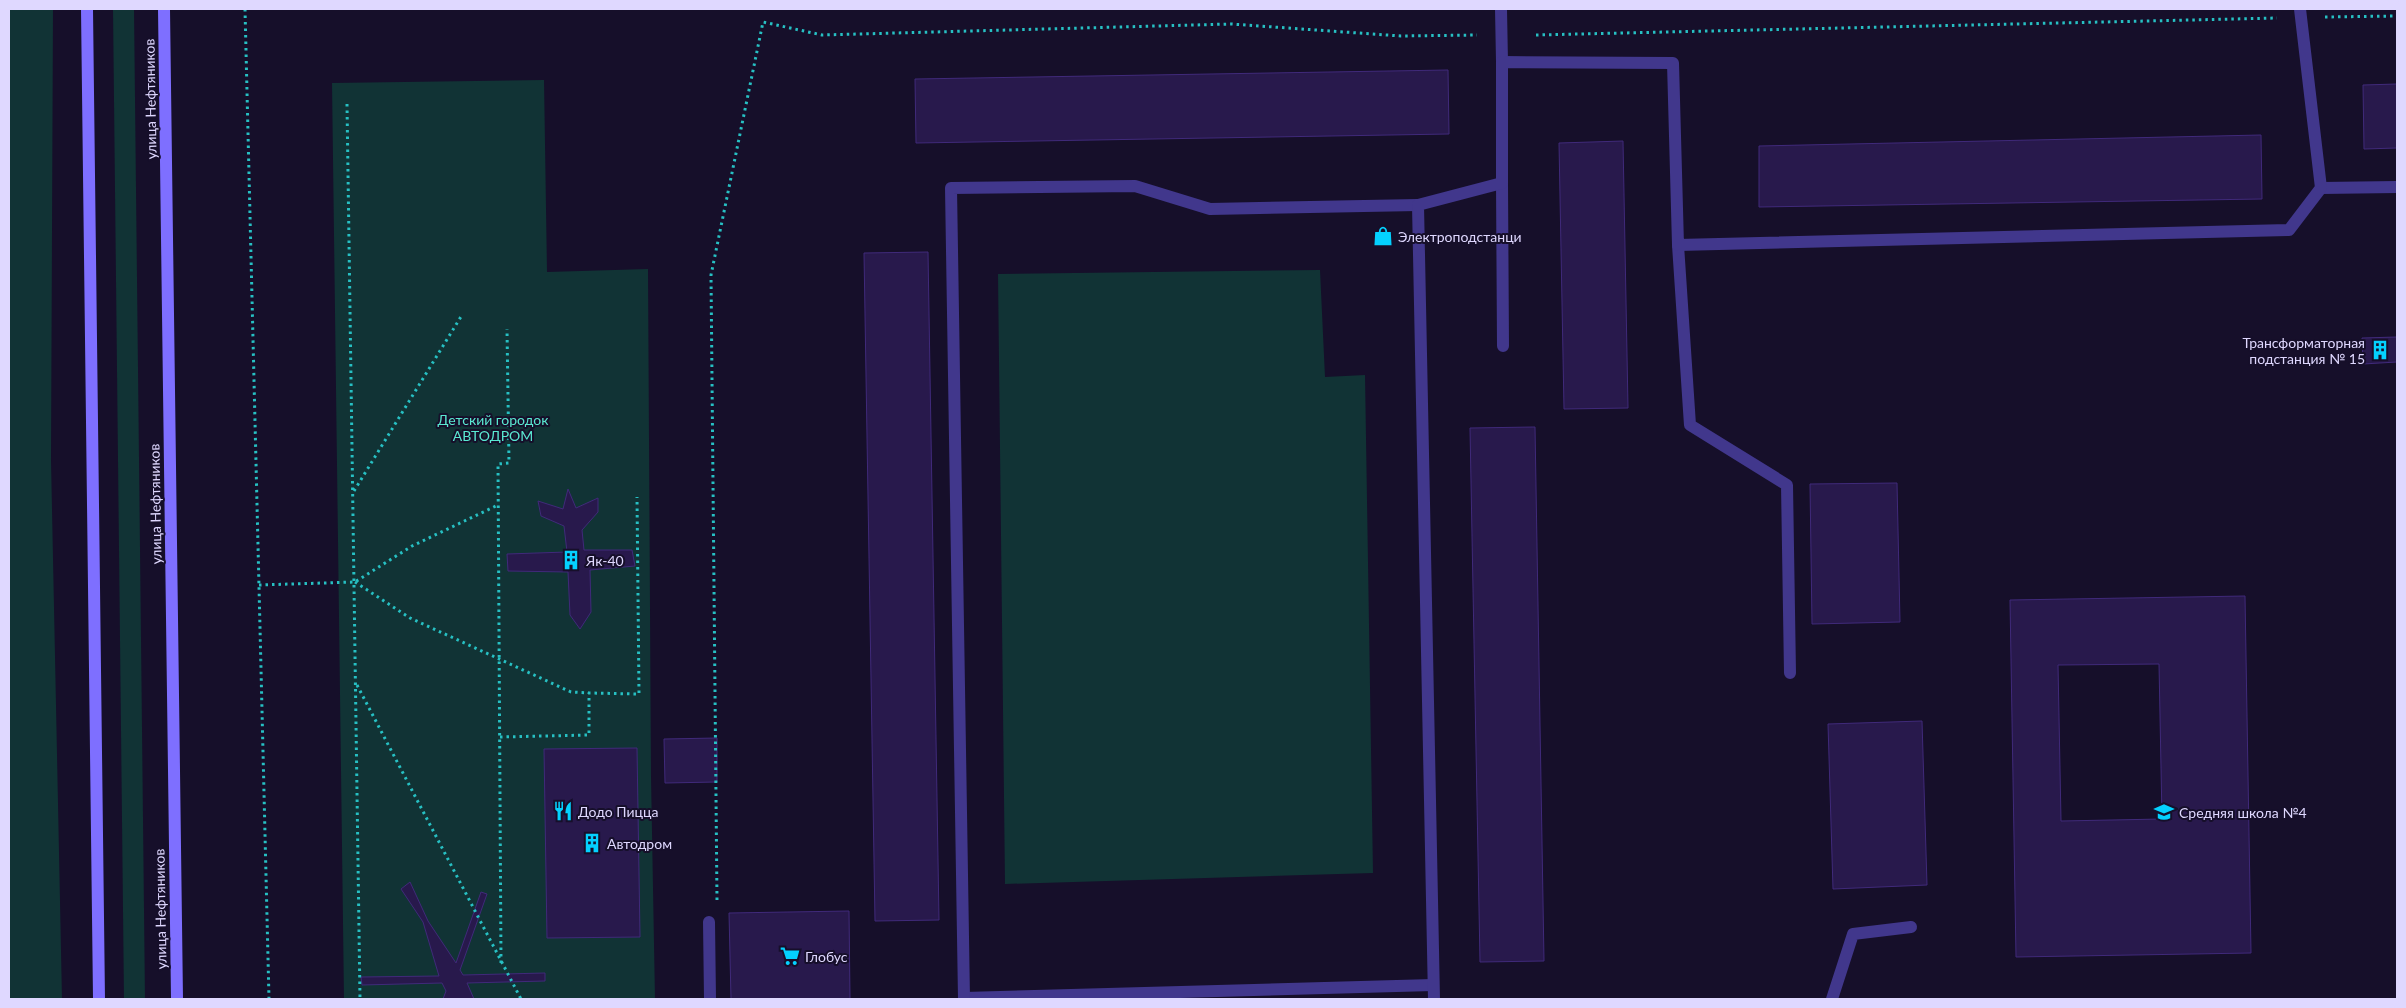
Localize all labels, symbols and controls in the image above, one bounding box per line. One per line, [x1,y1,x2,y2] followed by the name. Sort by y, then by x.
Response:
[140,38,160,160] street label: улица Нефтяников
[1372,225,1394,247] shop icon: Электроподстанци
[1398,228,1522,245] place label: Электроподстанци
[2242,334,2365,367] place label: Трансформаторная подстанция № 15
[2369,339,2391,361] building icon: Трансформаторная подстанция № 15
[438,411,549,444] park label: Детский городок АВТОДРОМ
[145,443,165,565] street label: улица Нефтяников
[560,549,582,571] building icon: Як-40
[585,552,624,569] place label: Як-40
[552,800,574,822] restaurant icon: Додо Пицца
[2153,801,2175,823] school or university icon: Средняя школа №4
[578,803,658,820] place label: Додо Пицца
[2179,804,2307,821] place label: Средняя школа №4
[581,832,603,854] building icon: Автодром
[607,835,672,852] place label: Автодром
[150,848,170,970] street label: улица Нефтяников
[779,945,801,967] supermarket icon: Глобус
[805,948,848,965] place label: Глобус

